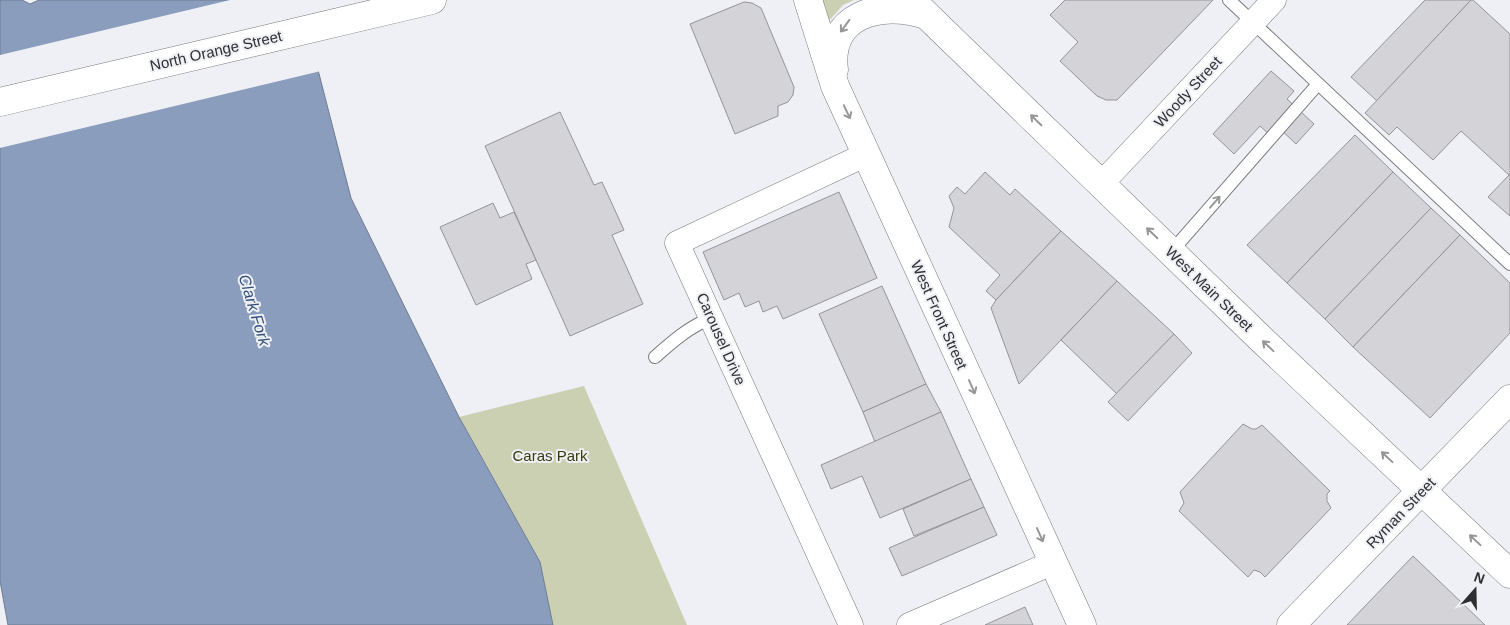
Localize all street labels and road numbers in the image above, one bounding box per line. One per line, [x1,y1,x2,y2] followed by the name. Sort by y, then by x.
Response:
[148,27,284,74] street label: North Orange Street
[1151,52,1225,131] street label: Woody Street
[1162,243,1257,335] street label: West Main Street
[908,258,971,373] street label: West Front Street
[694,290,749,388] street label: Carousel Drive
[1363,473,1439,552] street label: Ryman Street

